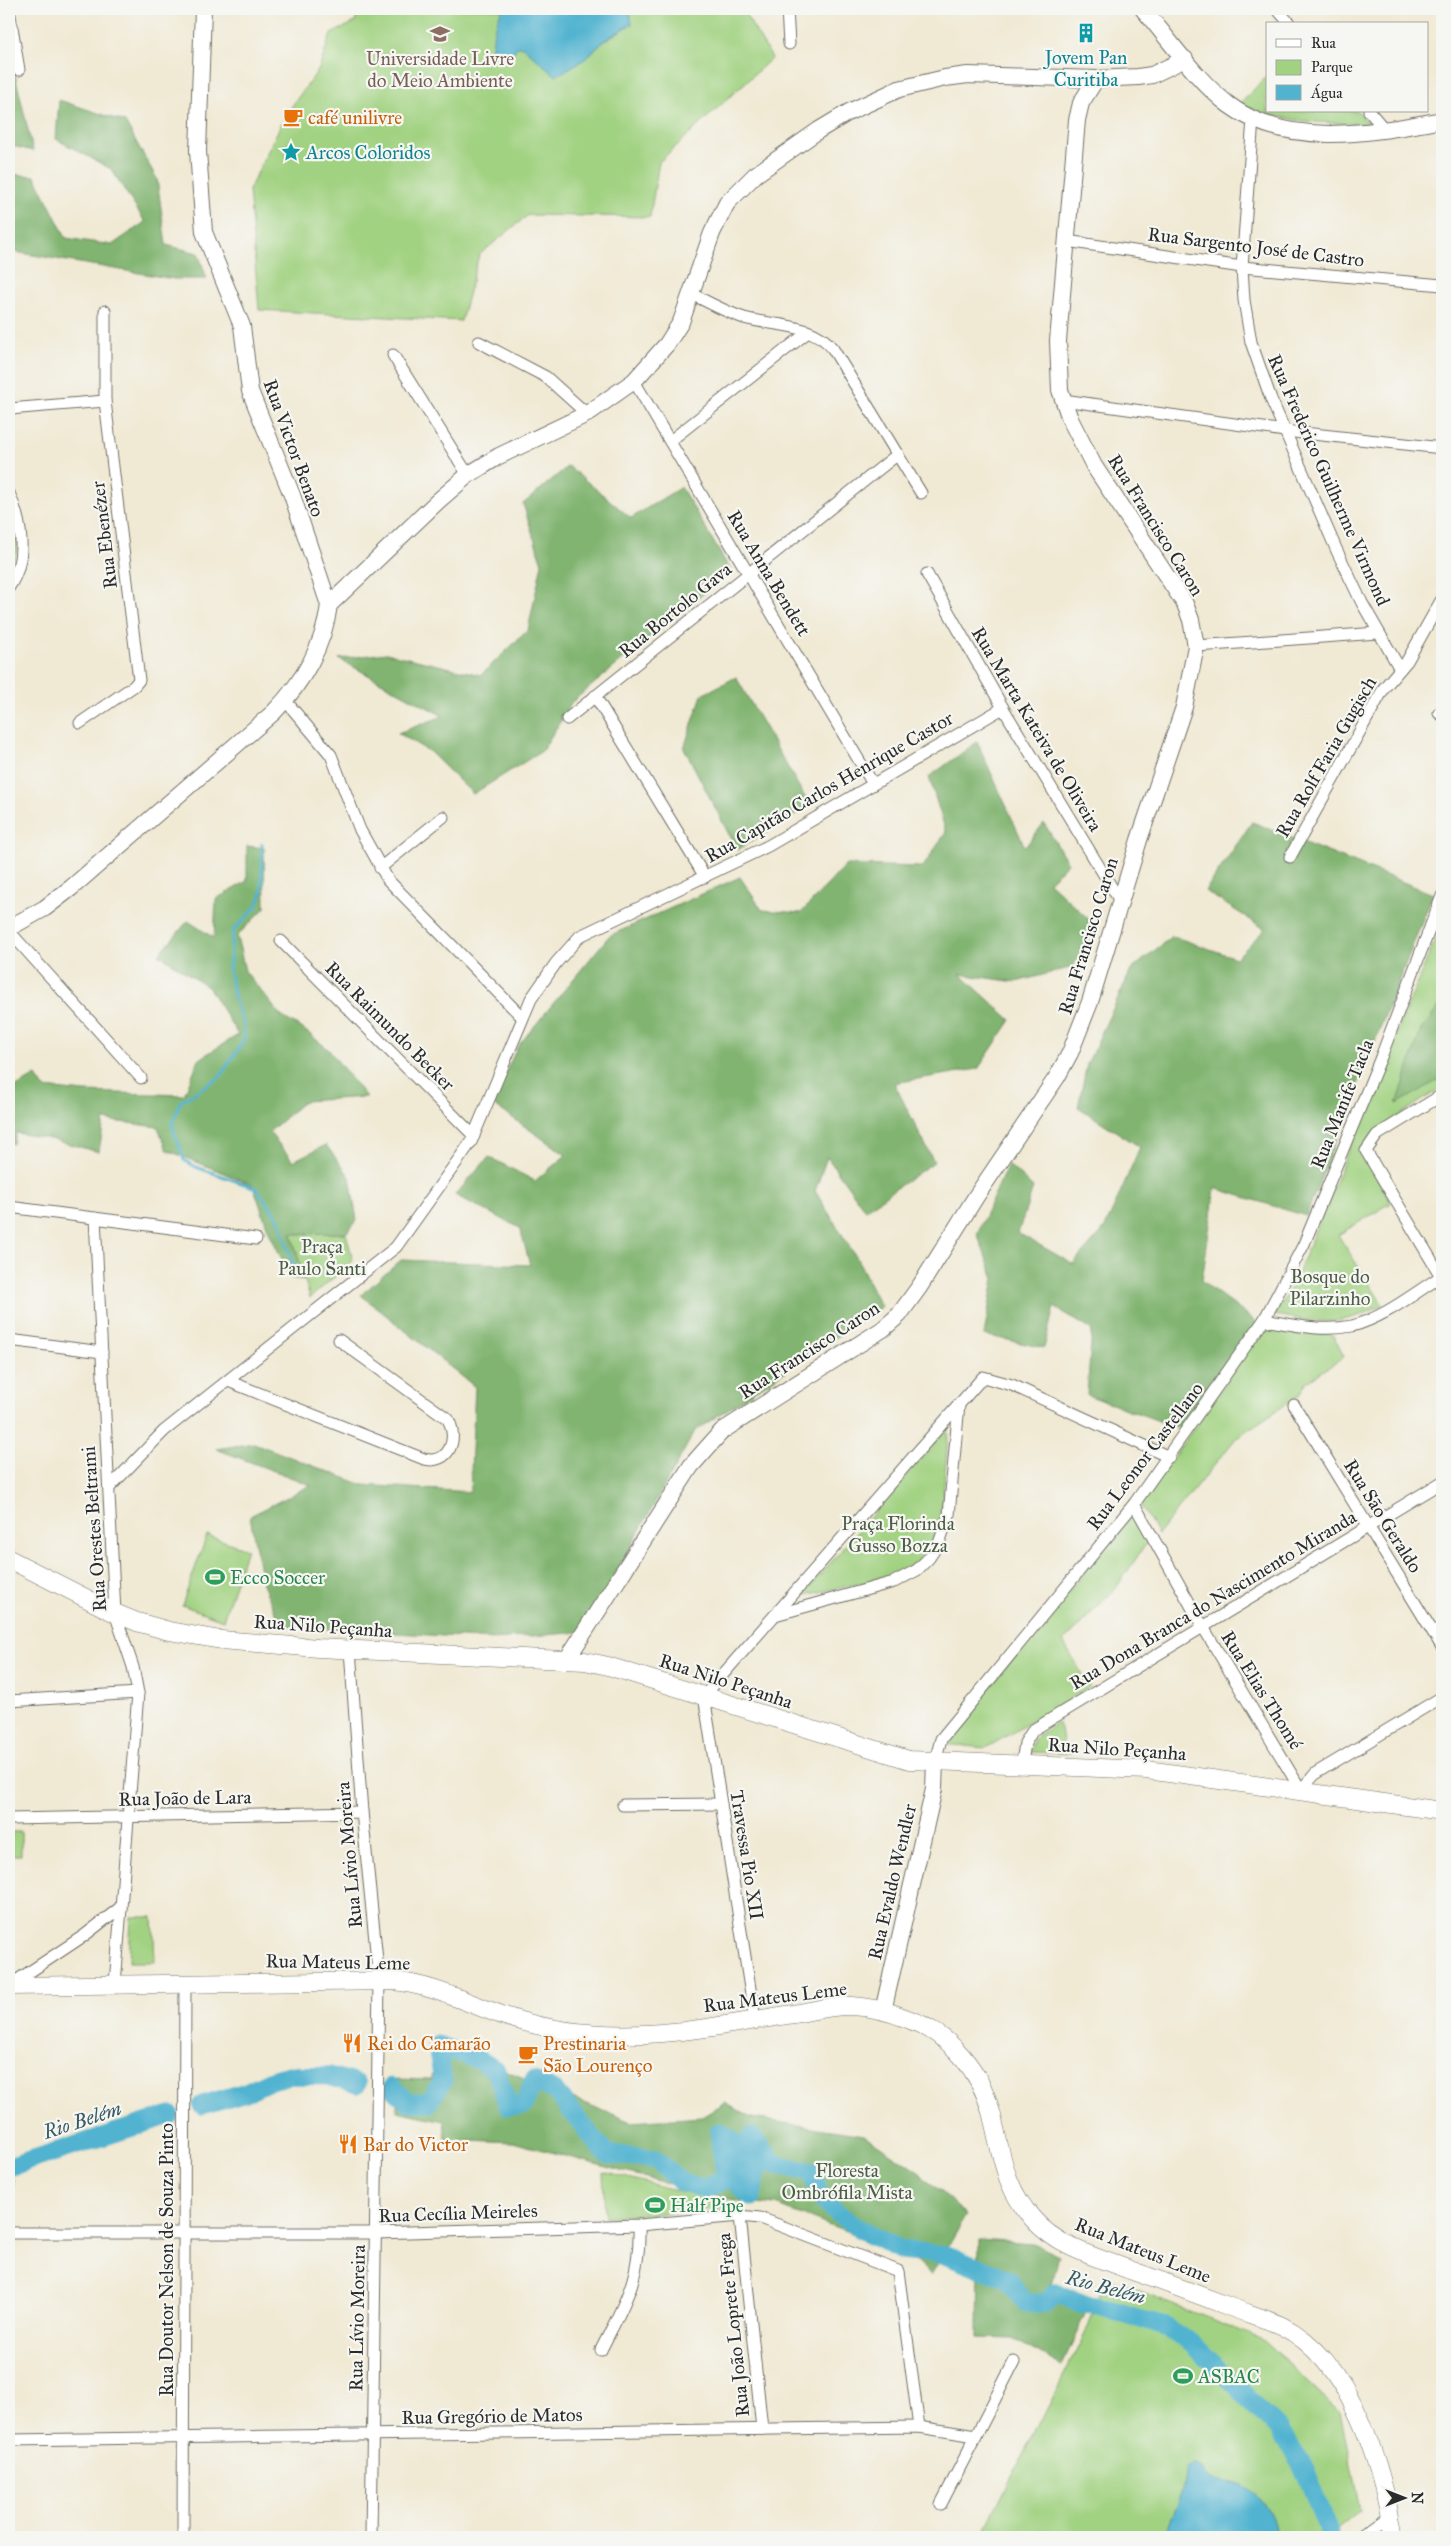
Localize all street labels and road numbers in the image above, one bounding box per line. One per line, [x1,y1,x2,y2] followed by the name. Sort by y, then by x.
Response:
[1146,222,1366,273] street label: Rua Sargento José de Castro
[1263,351,1395,610] street label: Rua Frederico Guilherme Virmond
[258,376,330,520] street label: Rua Victor Benato
[1103,450,1209,600] street label: Rua Francisco Caron
[86,479,122,590] street label: Rua Ebenézer
[722,506,816,640] street label: Rua Anna Bendett
[614,557,737,663] street label: Rua Bortolo Gava
[967,622,1108,836] street label: Rua Marta Kateiva de Oliveira
[1271,672,1383,842] street label: Rua Rolf Faria Gugisch
[701,706,958,869] street label: Rua Capitão Carlos Henrique Castor
[1053,855,1123,1017] street label: Rua Francisco Caron
[320,956,460,1096] street label: Rua Raimundo Becker
[1306,1035,1379,1172] street label: Rua Manife Tacla
[734,1296,884,1404] street label: Rua Francisco Caron
[1082,1377,1208,1534] street label: Rua Leonor Castellano
[77,1445,111,1613] street label: Rua Orestes Beltrami
[1339,1455,1427,1577] street label: Rua São Geraldo
[1066,1505,1361,1695] street label: Rua Dona Branca do Nascimento Miranda
[253,1610,394,1642] street label: Rua Nilo Peçanha
[1216,1626,1308,1754] street label: Rua Elias Thomé
[656,1649,796,1714] street label: Rua Nilo Peçanha
[1047,1733,1188,1765] street label: Rua Nilo Peçanha
[331,1780,367,1929] street label: Rua Lívio Moreira
[118,1785,253,1812] street label: Rua João de Lara
[725,1788,769,1922] street label: Travessa Pio XII
[863,1801,921,1962] street label: Rua Evaldo Wendler
[266,1949,411,1975] street label: Rua Mateus Leme
[702,1977,848,2017] street label: Rua Mateus Leme
[155,2123,178,2397] street label: Rua Doutor Nelson de Souza Pinto
[378,2199,538,2227] street label: Rua Cecília Meireles
[1072,2212,1214,2288] street label: Rua Mateus Leme
[712,2231,755,2418] street label: Rua João Loprete Frega
[344,2243,370,2392] street label: Rua Lívio Moreira
[401,2403,583,2430] street label: Rua Gregório de Matos

